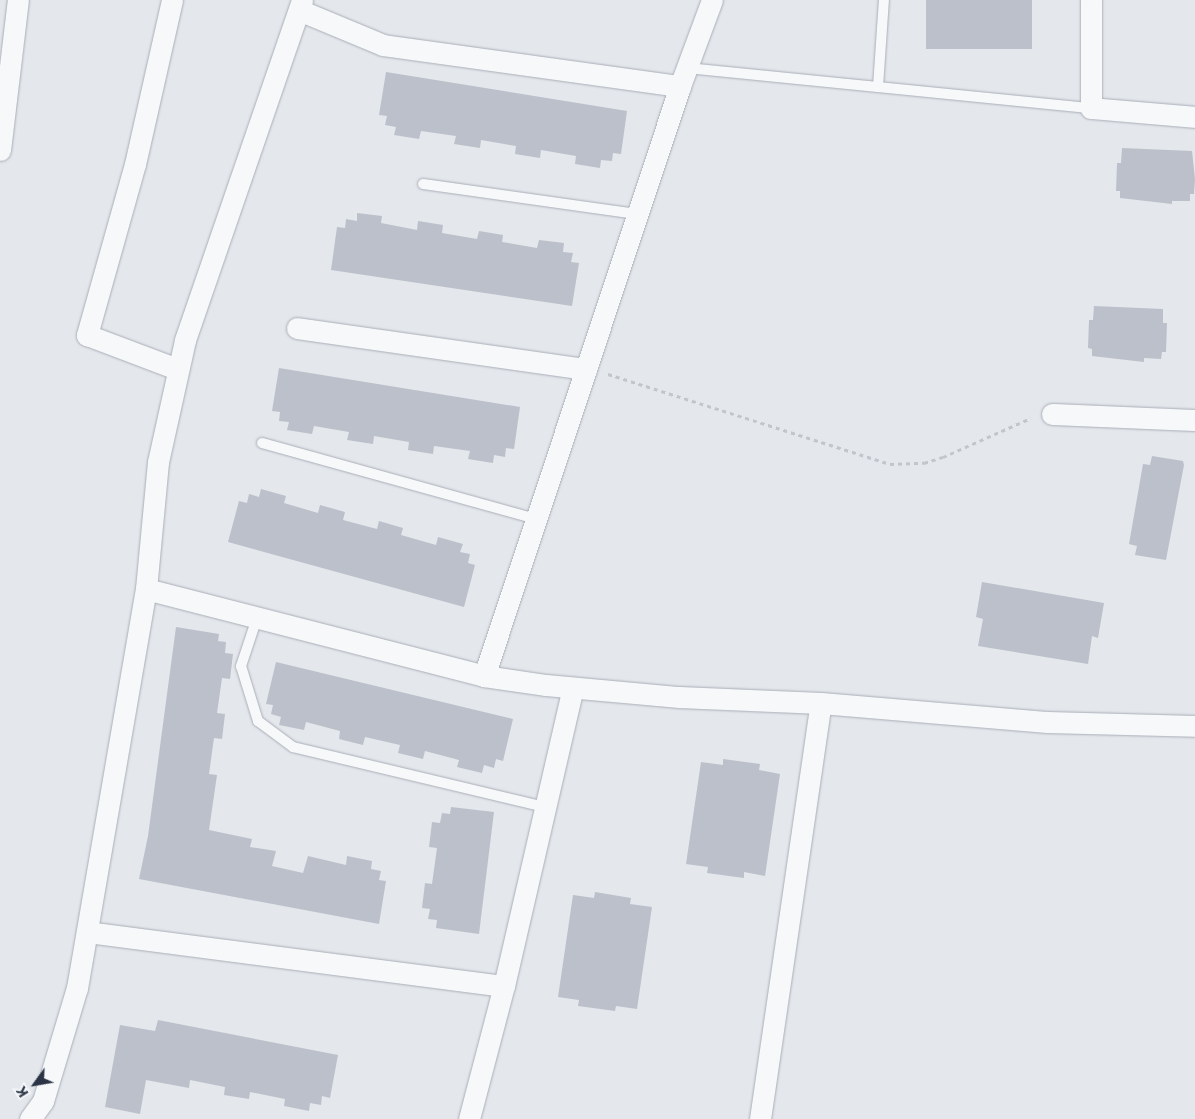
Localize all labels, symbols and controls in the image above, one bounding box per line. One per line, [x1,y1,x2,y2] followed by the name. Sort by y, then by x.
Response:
[10,1059,60,1109] north arrow
[12,1083,32,1101] text: K

